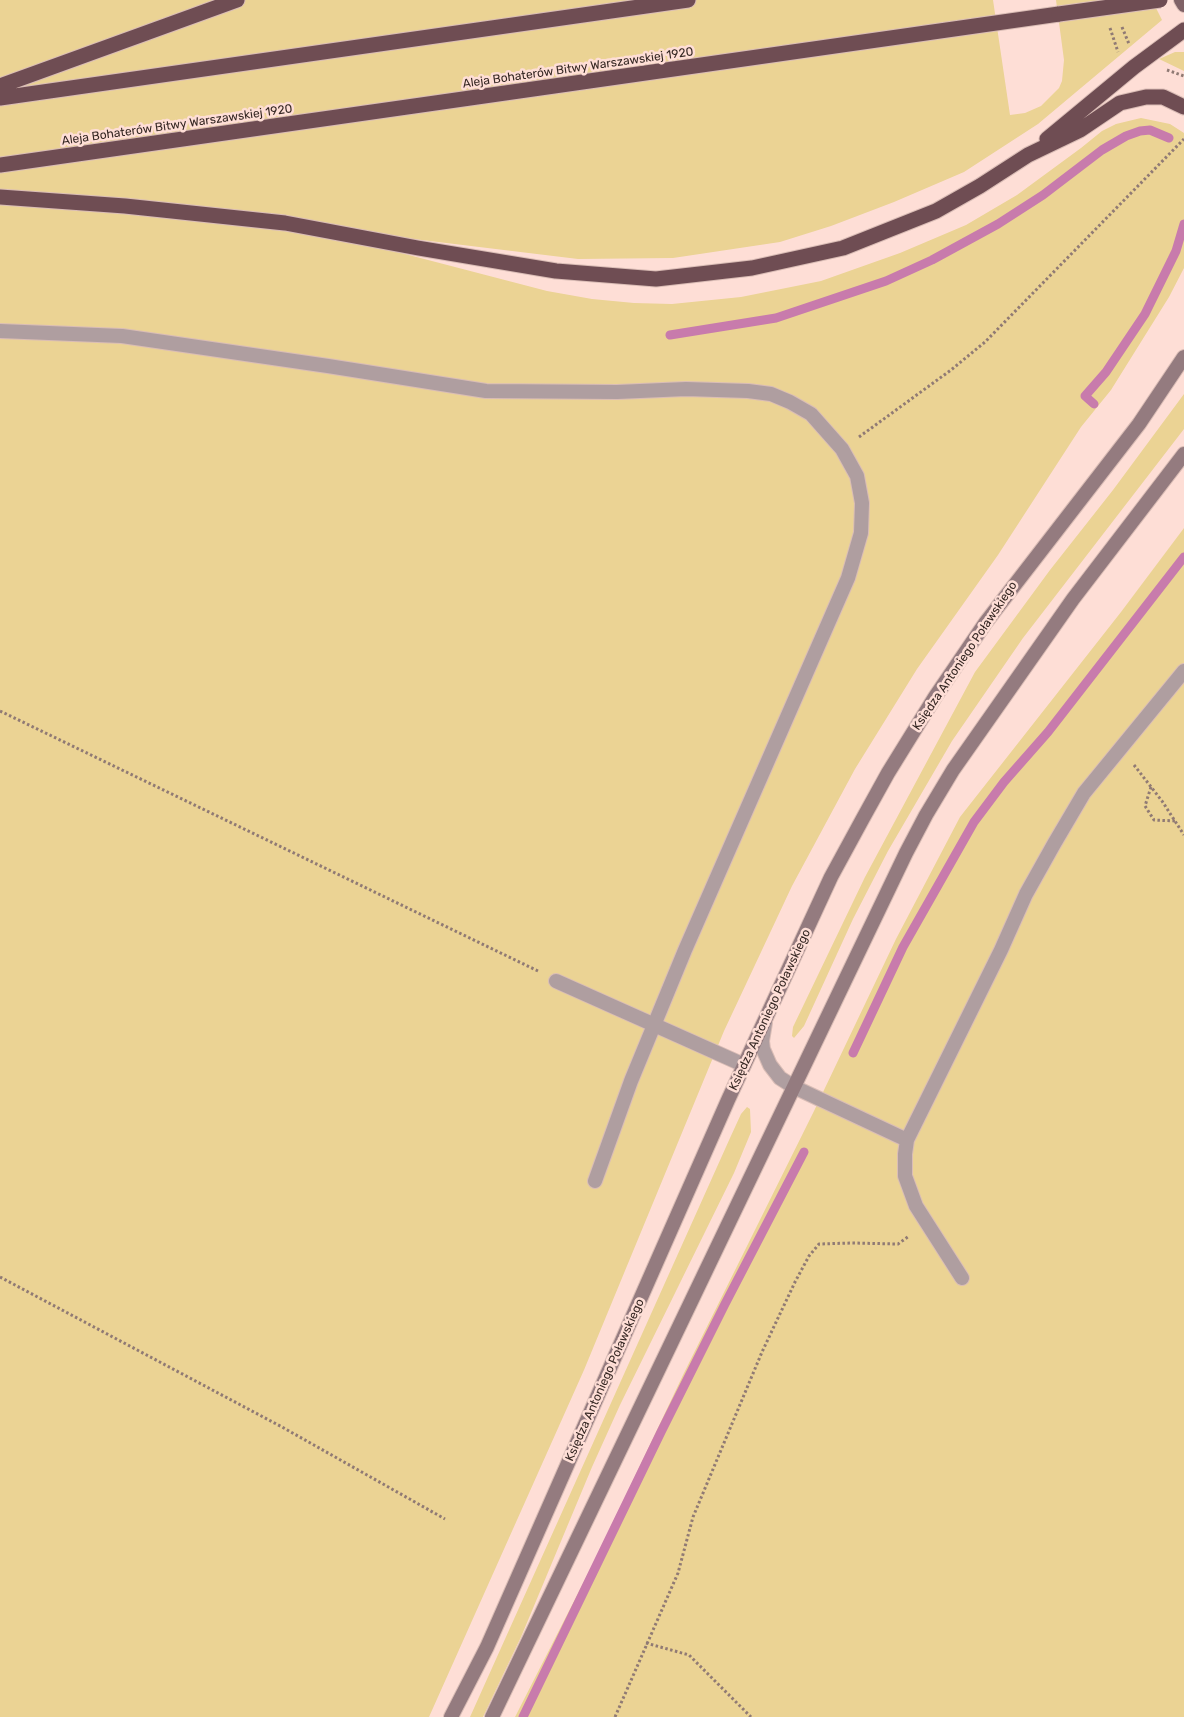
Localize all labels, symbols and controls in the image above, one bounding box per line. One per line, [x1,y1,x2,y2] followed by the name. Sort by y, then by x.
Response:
[462,45,694,91] street label: Aleja Bohaterów Bitwy Warszawskiej 1920
[61,102,293,148] street label: Aleja Bohaterów Bitwy Warszawskiej 1920
[910,579,1020,733] street label: Księdza Antoniego Poławskiego
[726,927,814,1093] street label: Księdza Antoniego Poławskiego
[563,1297,647,1463] street label: Księdza Antoniego Poławskiego

